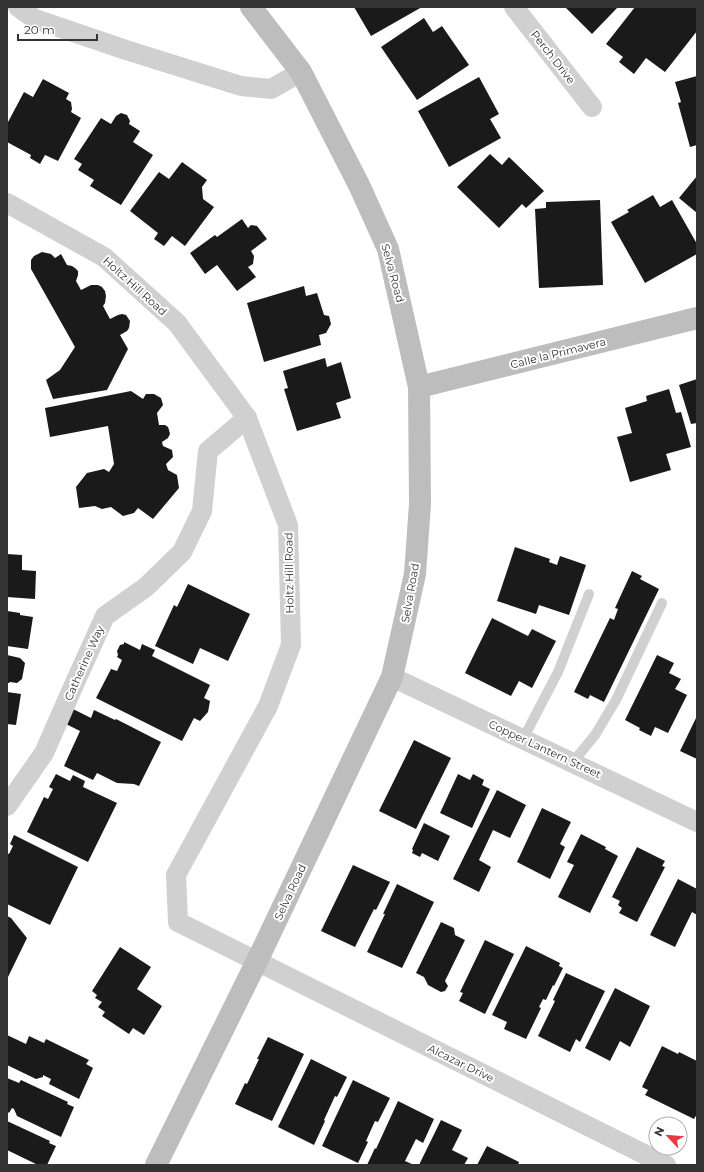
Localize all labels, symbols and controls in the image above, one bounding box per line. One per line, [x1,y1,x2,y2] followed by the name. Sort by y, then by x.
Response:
[18,16,97,42] scale bar
[24,22,55,37] text: 20 m
[528,28,578,87] street label: Perch Drive
[378,242,408,304] street label: Selva Road
[100,254,170,318] street label: Holtz Hill Road
[509,334,607,372] street label: Calle la Primavera
[281,532,297,614] street label: Holtz Hill Road
[398,562,422,624] street label: Selva Road
[61,623,107,703] street label: Catherine Way
[487,717,604,781] street label: Copper Lantern Street
[271,862,309,922] street label: Selva Road
[426,1041,497,1085] street label: Alcazar Drive
[648,1116,688,1156] north arrow
[651,1125,667,1139] text: N

